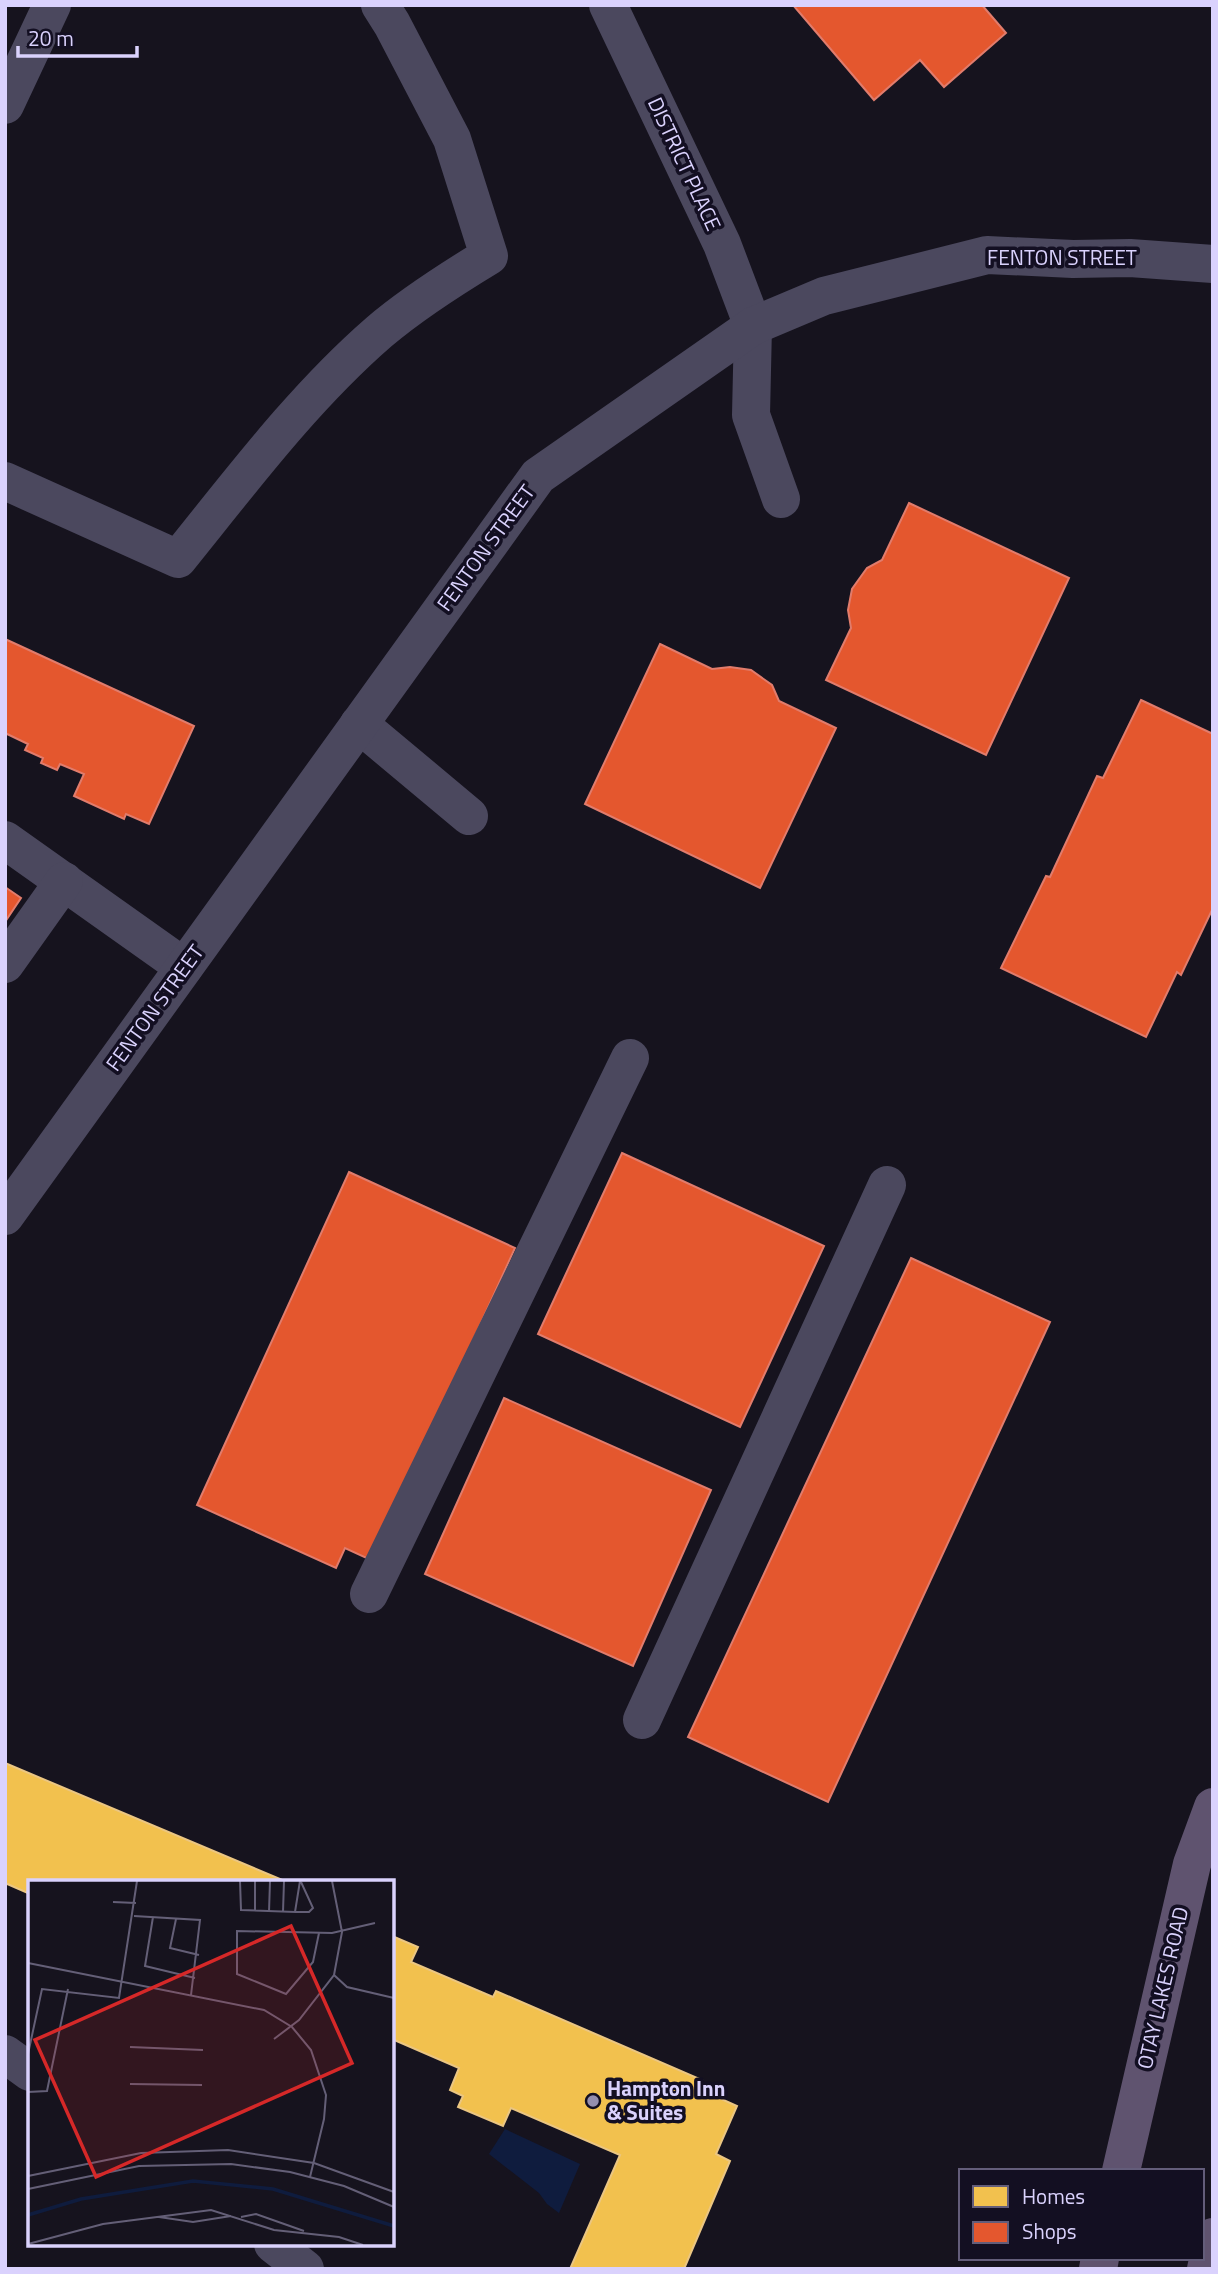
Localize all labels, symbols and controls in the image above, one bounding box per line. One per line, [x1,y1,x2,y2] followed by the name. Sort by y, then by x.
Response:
[18,14,136,58] scale bar
[28,22,74,54] text: 20 m
[640,91,730,236] street label: DISTRICT PLACE
[987,241,1137,273] street label: FENTON STREET
[428,477,542,617] street label: FENTON STREET
[97,937,211,1077] street label: FENTON STREET
[28,1880,394,2246] inset map
[1128,1903,1196,2072] street label: OTAY LAKES ROAD
[607,2072,725,2128] place label: Hampton Inn & Suites
[585,2093,601,2109] marker: Hampton Inn & Suites
[959,2169,1204,2260] legend
[1022,2180,1085,2212] text: Homes
[1022,2215,1077,2247] text: Shops

